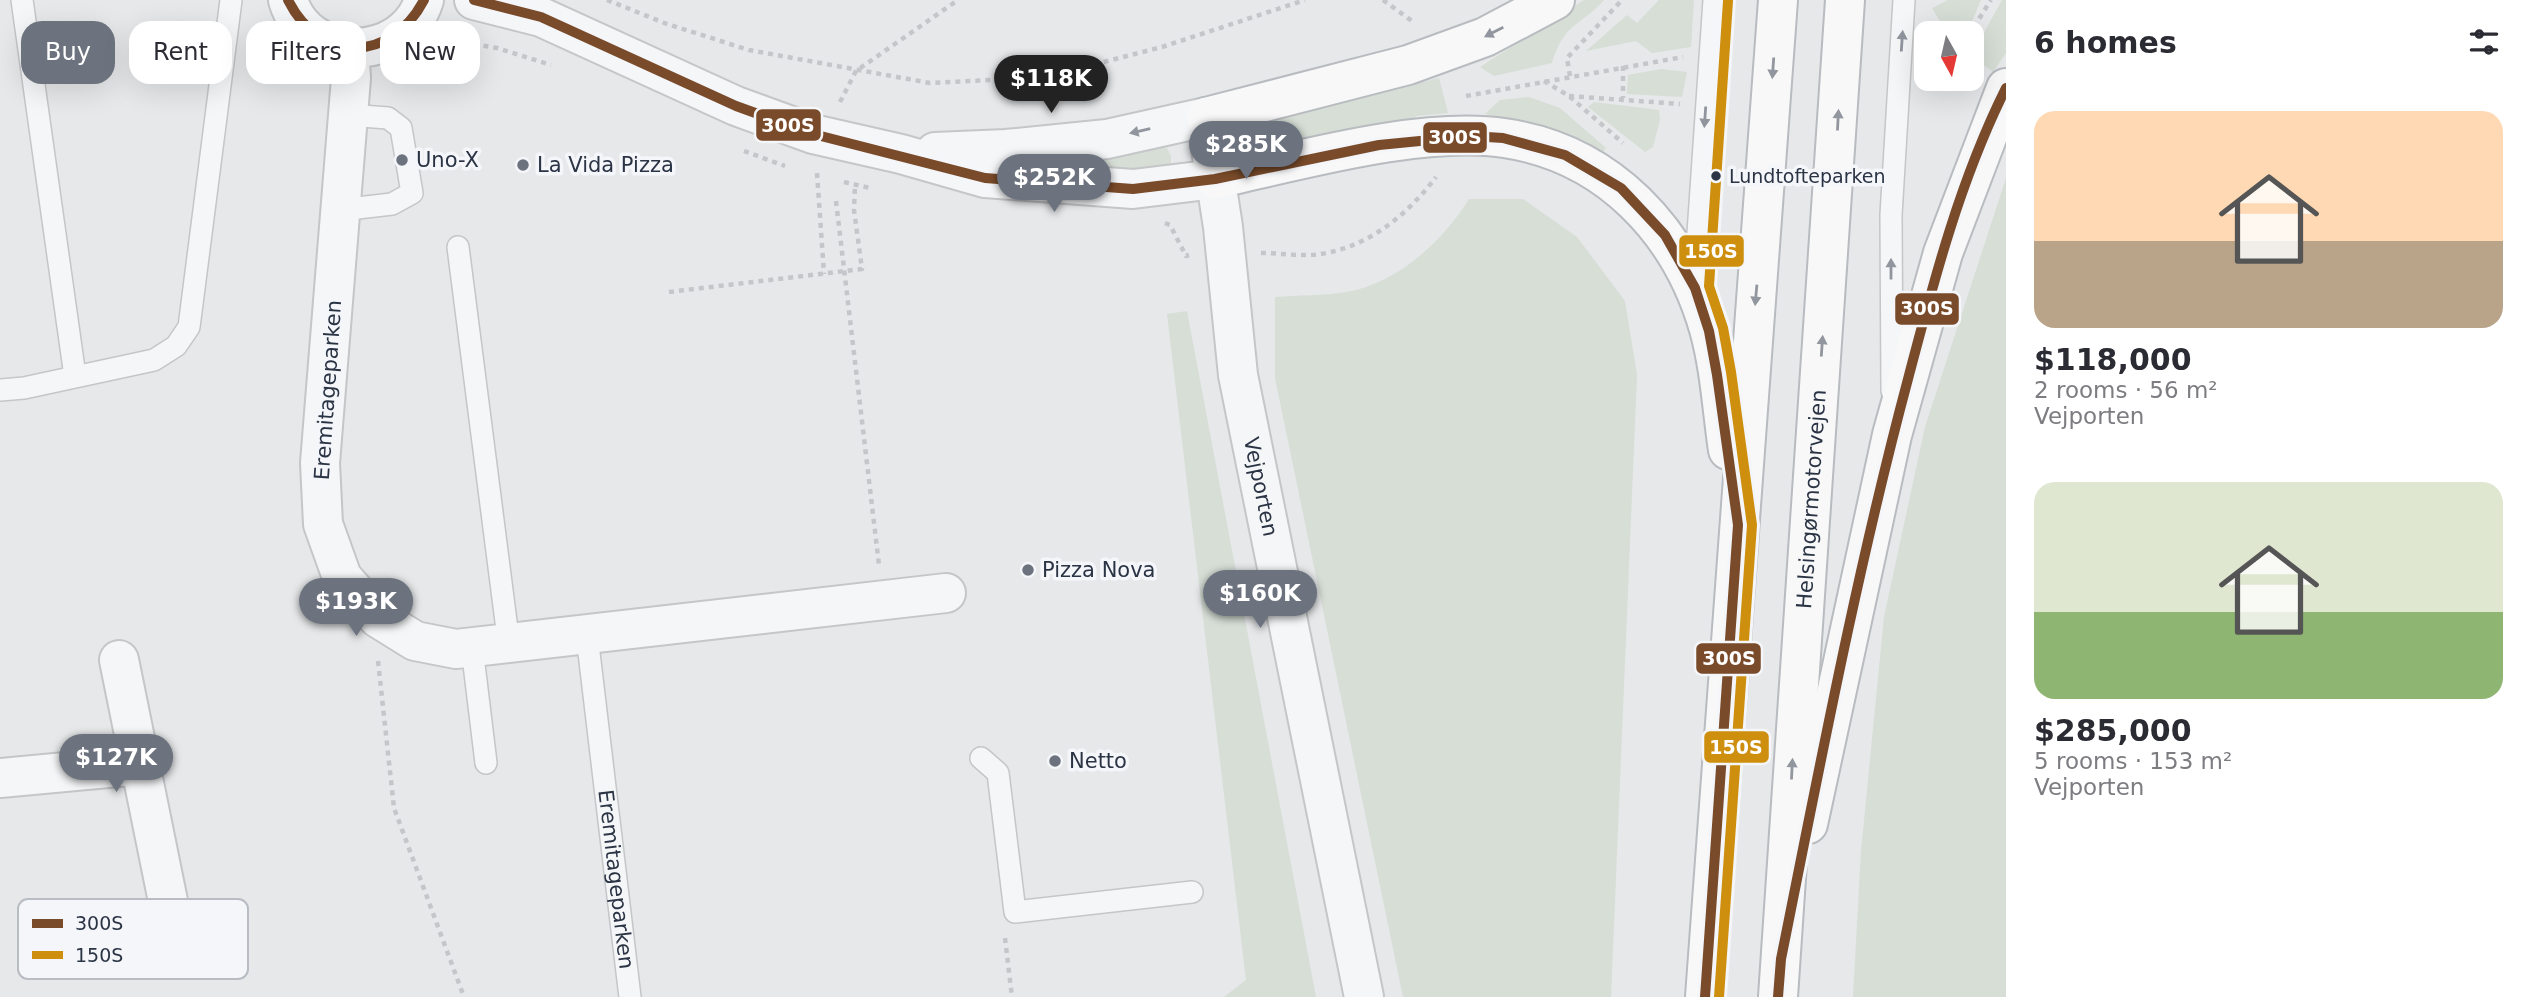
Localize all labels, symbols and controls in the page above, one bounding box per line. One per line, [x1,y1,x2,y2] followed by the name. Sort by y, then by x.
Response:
[21,21,115,84] chip: Buy
[129,21,232,84] chip: Rent
[246,21,366,84] chip: Filters
[380,21,480,84] chip: New
[1914,21,1984,91] north arrow
[1914,21,1984,91] map controls
[2465,23,2503,61] icon: filters
[2034,25,2177,60] text: 6 homes
[1484,26,1504,37] one-way arrow
[1897,30,1908,52] one-way arrow
[1002,55,1100,115] pin: $118K
[1767,57,1778,79] one-way arrow
[1010,65,1092,91] text: $118K
[1699,106,1710,128] one-way arrow
[755,108,822,142] line badge: 300S
[1833,108,1844,130] one-way arrow
[761,114,815,136] text: 300S
[1422,121,1488,154] line badge: 300S
[1197,122,1295,181] pin: $285K
[1129,126,1151,137] one-way arrow
[1428,126,1482,148] text: 300S
[1205,131,1287,157] text: $285K
[416,148,479,172] place label: Uno-X
[394,152,410,168] marker: Uno-X
[537,153,674,177] place label: La Vida Pizza
[1005,154,1103,214] pin: $252K
[2206,156,2332,282] icon: home
[515,157,531,173] marker: La Vida Pizza
[1013,164,1095,190] text: $252K
[1729,165,1886,187] place label: Lundtofteparken
[1709,169,1723,183] marker: Lundtofteparken
[1678,234,1745,268] line badge: 150S
[1684,240,1738,262] text: 150S
[1885,257,1897,279] one-way arrow
[1750,284,1761,306] one-way arrow
[1894,292,1960,326] line badge: 300S
[1900,297,1954,319] text: 300S
[310,299,346,481] street label: Eremitageparken
[1817,335,1828,357] one-way arrow
[2034,342,2192,377] text: $118,000
[2034,377,2218,403] text: 2 rooms · 56 m²
[1792,389,1831,610] street label: Helsingørmotorvejen
[2034,403,2144,429] text: Vejporten
[1239,435,1282,538] street label: Vejporten
[2206,527,2332,653] icon: home
[1042,558,1155,582] place label: Pizza Nova
[1020,562,1036,578] marker: Pizza Nova
[1211,570,1309,630] pin: $160K
[307,578,405,638] pin: $193K
[1219,580,1301,606] text: $160K
[315,588,397,614] text: $193K
[1695,642,1762,675] line badge: 300S
[1702,647,1756,669] text: 300S
[2034,713,2192,748] text: $285,000
[1703,730,1770,764] line badge: 150S
[67,734,165,794] pin: $127K
[1709,736,1763,758] text: 150S
[75,744,157,770] text: $127K
[2034,748,2232,774] text: 5 rooms · 153 m²
[1069,749,1127,773] place label: Netto
[1047,753,1063,769] marker: Netto
[1787,758,1798,780] one-way arrow
[2034,774,2144,800] text: Vejporten
[593,788,639,970] street label: Eremitageparken
[18,899,248,979] legend
[75,912,123,934] text: 300S
[75,944,123,966] text: 150S

